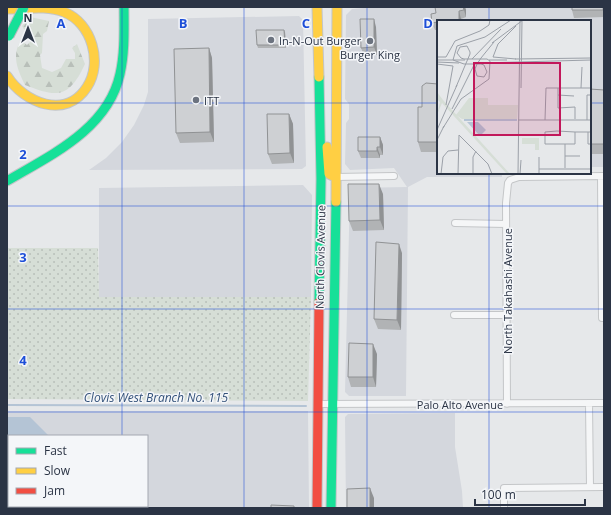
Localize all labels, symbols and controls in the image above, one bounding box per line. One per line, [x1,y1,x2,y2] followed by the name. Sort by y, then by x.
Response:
[8,8,48,48] north arrow
[24,10,32,25] text: N
[57,14,66,32] text: A
[179,14,188,32] text: B
[302,14,310,32] text: C
[423,14,433,32] text: D
[437,20,591,174] inset map
[279,33,362,48] place label: In-N-Out Burger
[266,35,276,45] marker: In-N-Out Burger
[365,36,375,46] marker: Burger King
[340,47,400,62] place label: Burger King
[204,93,219,108] place label: ITT
[191,95,201,105] marker: ITT
[19,145,27,163] text: 2
[312,205,328,309] street label: North Clovis Avenue
[500,228,515,354] street label: North Takahashi Avenue
[19,248,27,266] text: 3
[19,351,27,369] text: 4
[84,389,229,406] water label: Clovis West Branch No. 115
[417,397,503,412] street label: Palo Alto Avenue
[8,435,148,507] legend
[44,442,67,459] text: Fast
[44,462,71,479] text: Slow
[475,481,585,507] scale bar
[43,482,65,499] text: Jam
[481,486,516,503] text: 100 m

